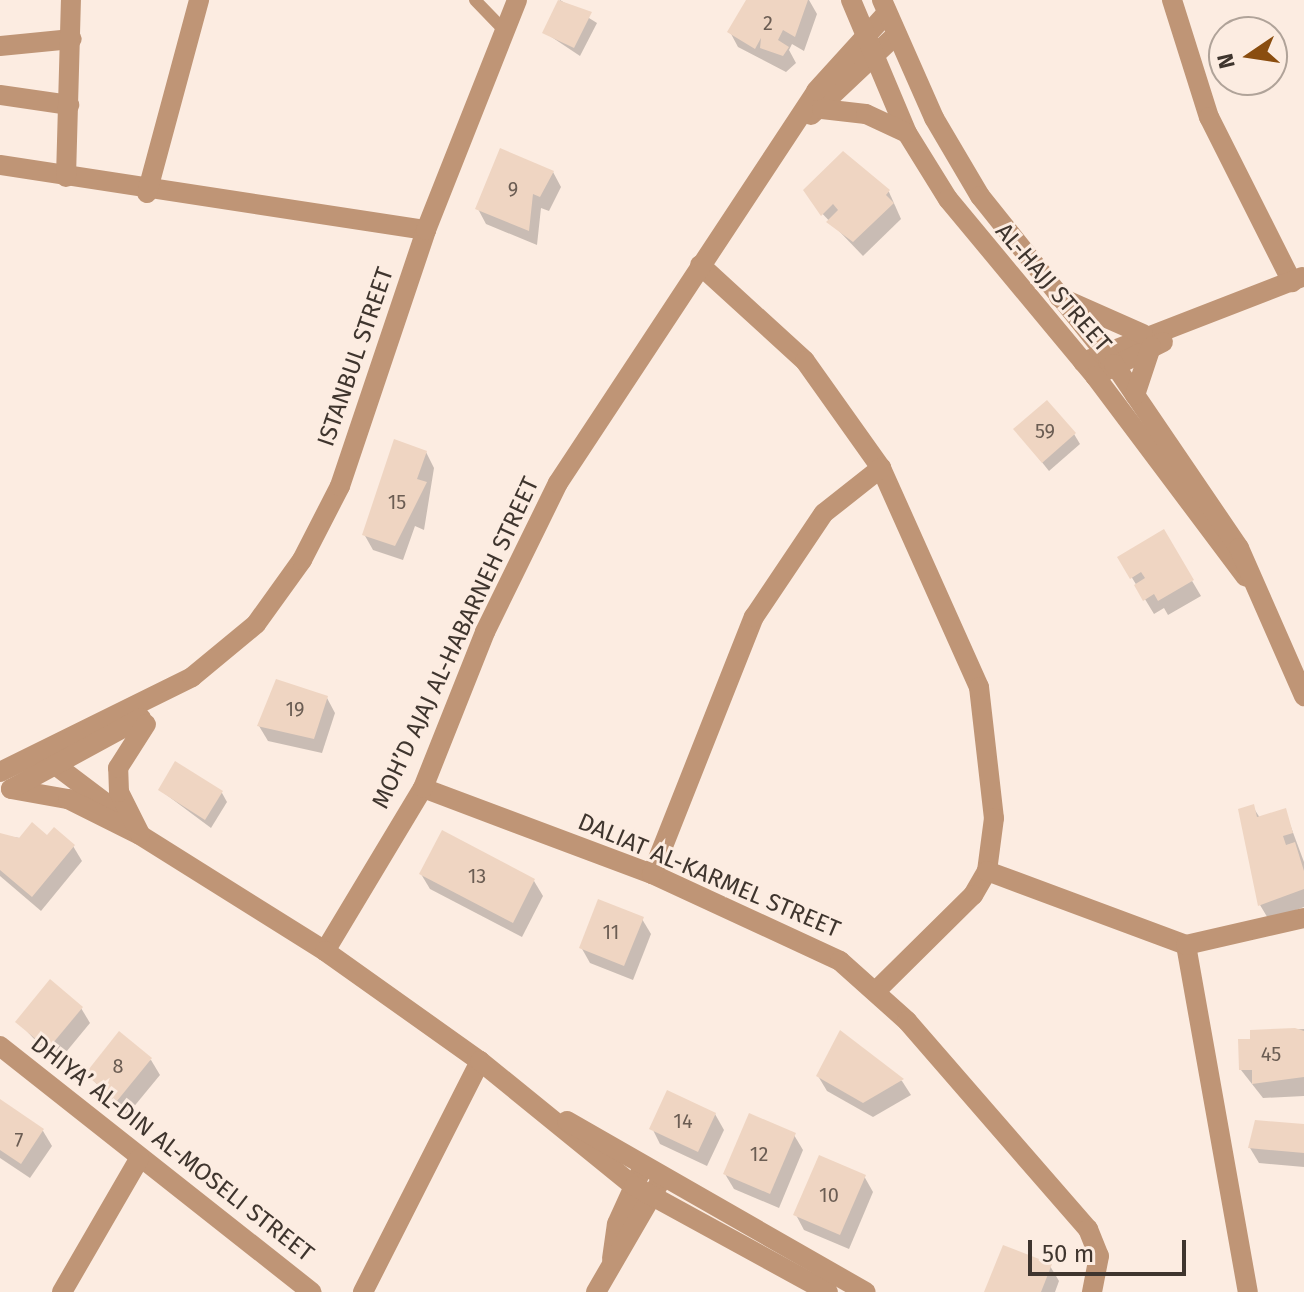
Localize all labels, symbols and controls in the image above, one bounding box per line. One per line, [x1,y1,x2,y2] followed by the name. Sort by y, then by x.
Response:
[763,11,773,35] house number: 2
[1208,16,1288,96] north arrow
[1211,51,1241,71] text: N
[508,177,518,201] house number: 9
[989,218,1117,358] street label: AL-HAJJ STREET
[312,264,400,450] street label: ISTANBUL STREET
[1035,419,1055,443] house number: 59
[366,473,546,813] street label: MOH’D AJAJ AL-HABARNEH STREET
[388,490,406,514] house number: 15
[285,697,305,721] house number: 19
[574,808,844,944] street label: DALIAT AL-KARMEL STREET
[468,864,486,888] house number: 13
[602,920,620,944] house number: 11
[25,1030,319,1268] street label: DHIYA’ AL-DIN AL-MOSELI STREET
[1261,1042,1281,1066] house number: 45
[112,1054,124,1078] house number: 8
[673,1109,693,1133] house number: 14
[15,1128,23,1152] house number: 7
[750,1142,768,1166] house number: 12
[819,1183,839,1207] house number: 10
[1032,1224,1190,1274] scale bar
[1042,1240,1094,1268] text: 50 m

